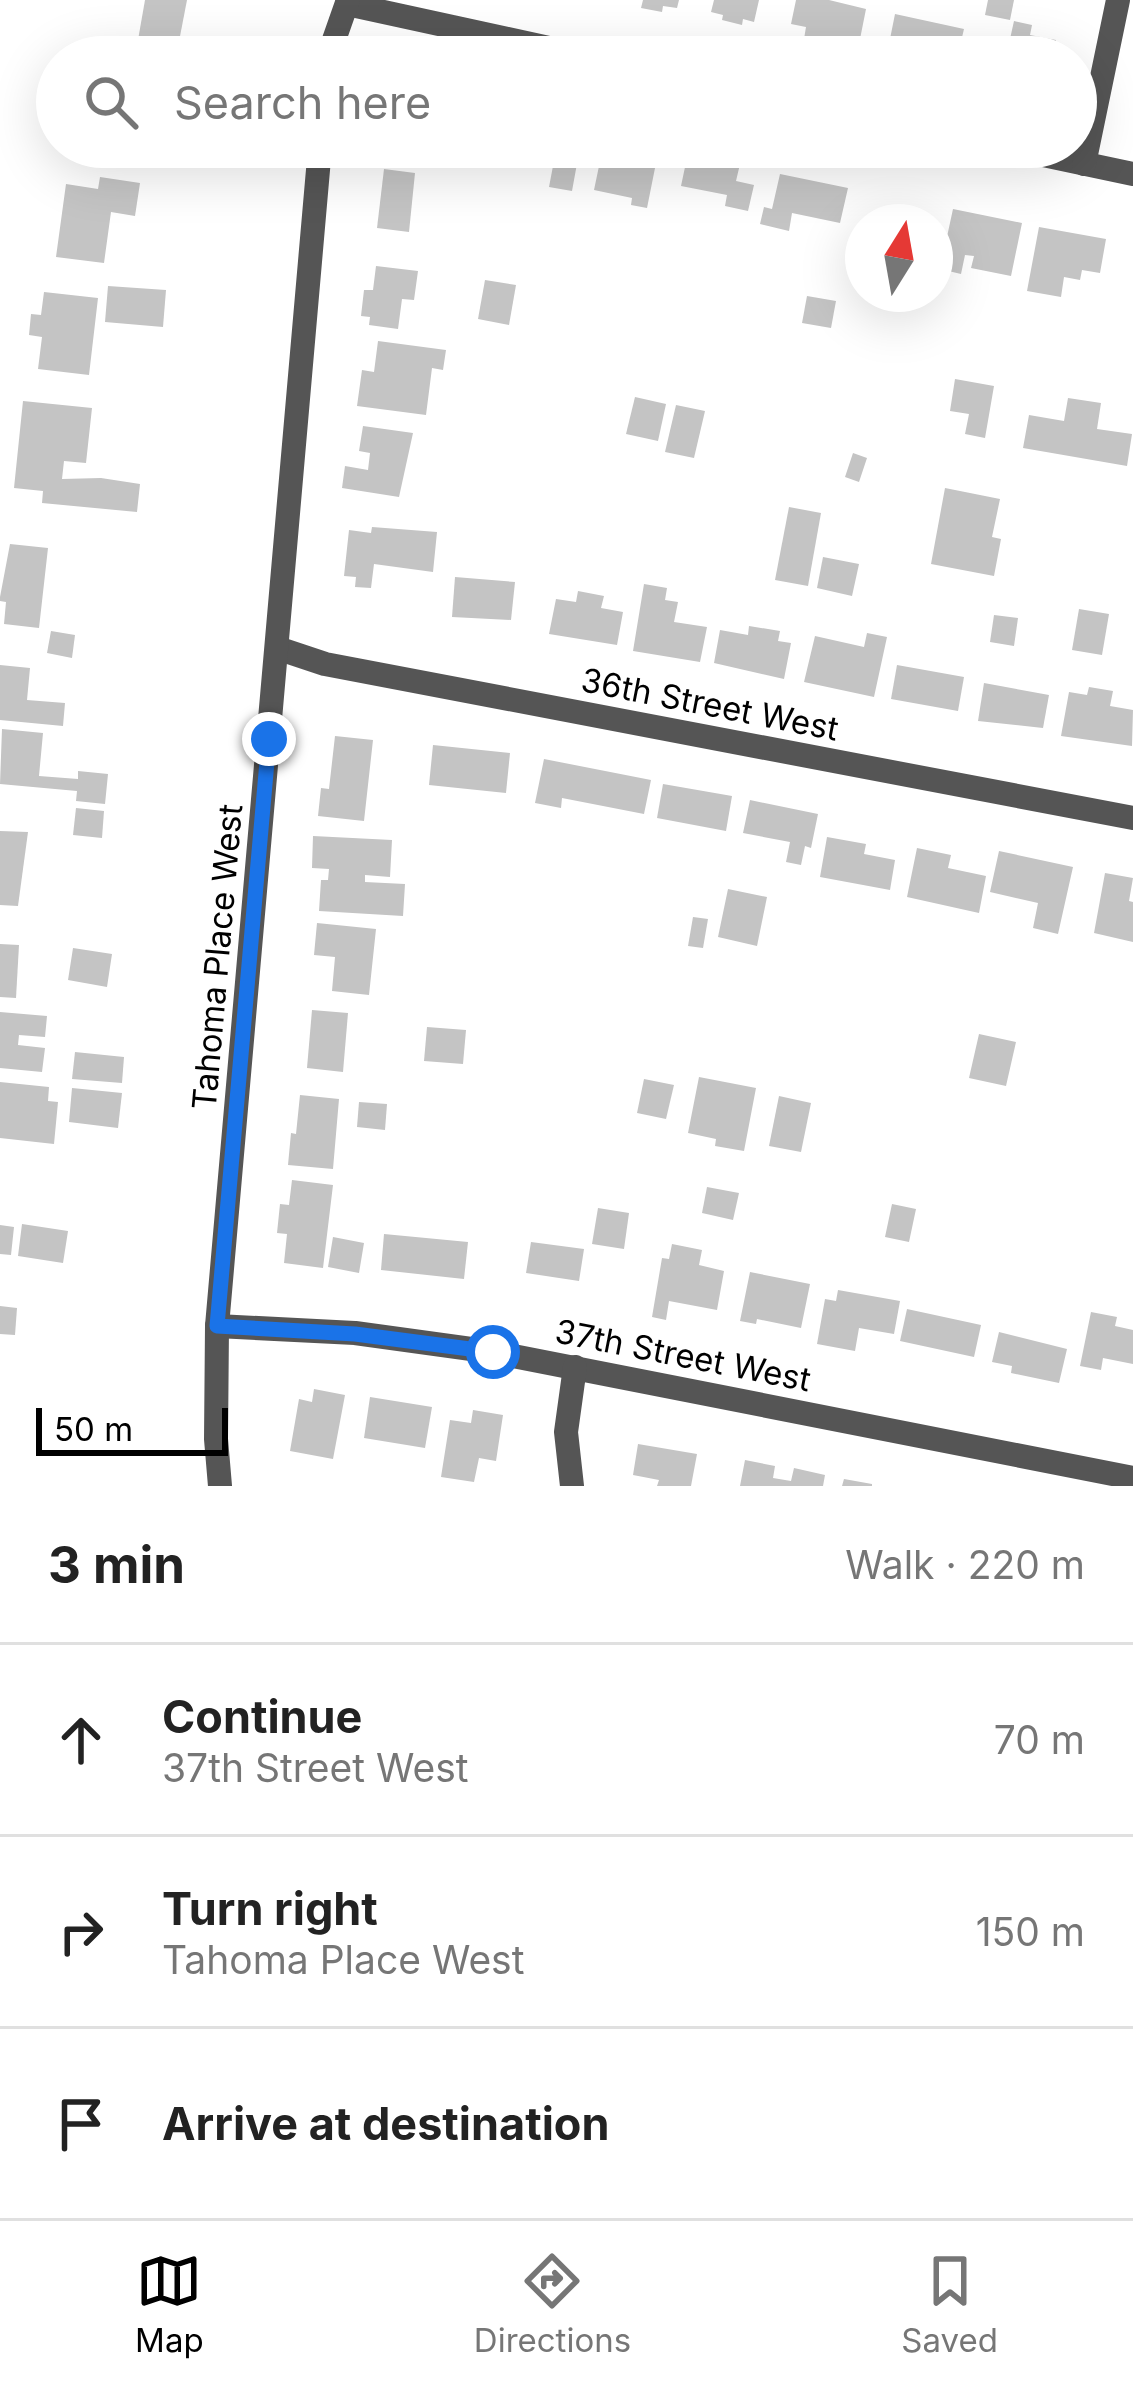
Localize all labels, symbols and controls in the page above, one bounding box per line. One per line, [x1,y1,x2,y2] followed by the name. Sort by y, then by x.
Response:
[36,36,1097,168] search box
[78,69,144,135] icon: search
[174,75,431,130] text: Search here
[845,204,953,312] north arrow
[578,659,842,749] street label: 36th Street West
[242,712,296,766] route end
[184,802,250,1112] street label: Tahoma Place West
[552,1311,814,1399] street label: 37th Street West
[466,1325,520,1379] route start
[36,1402,228,1455] scale bar
[54,1409,133,1449] text: 50 m
[48,1534,185,1595] text: 3 min
[845,1541,1085,1588] text: Walk · 220 m
[162,1689,362,1744] text: Continue
[48,1707,114,1773] icon: ahead
[994,1716,1085,1763] text: 70 m
[162,1744,469,1791] text: 37th Street West
[162,1881,378,1936] text: Turn right
[48,1899,114,1965] icon: right
[976,1908,1085,1955] text: 150 m
[162,1936,524,1983] text: Tahoma Place West
[48,2091,114,2157] icon: arrive
[162,2096,609,2151] text: Arrive at destination
[135,2248,204,2360] tab: Map
[474,2248,631,2360] tab: Directions
[901,2248,998,2360] tab: Saved

